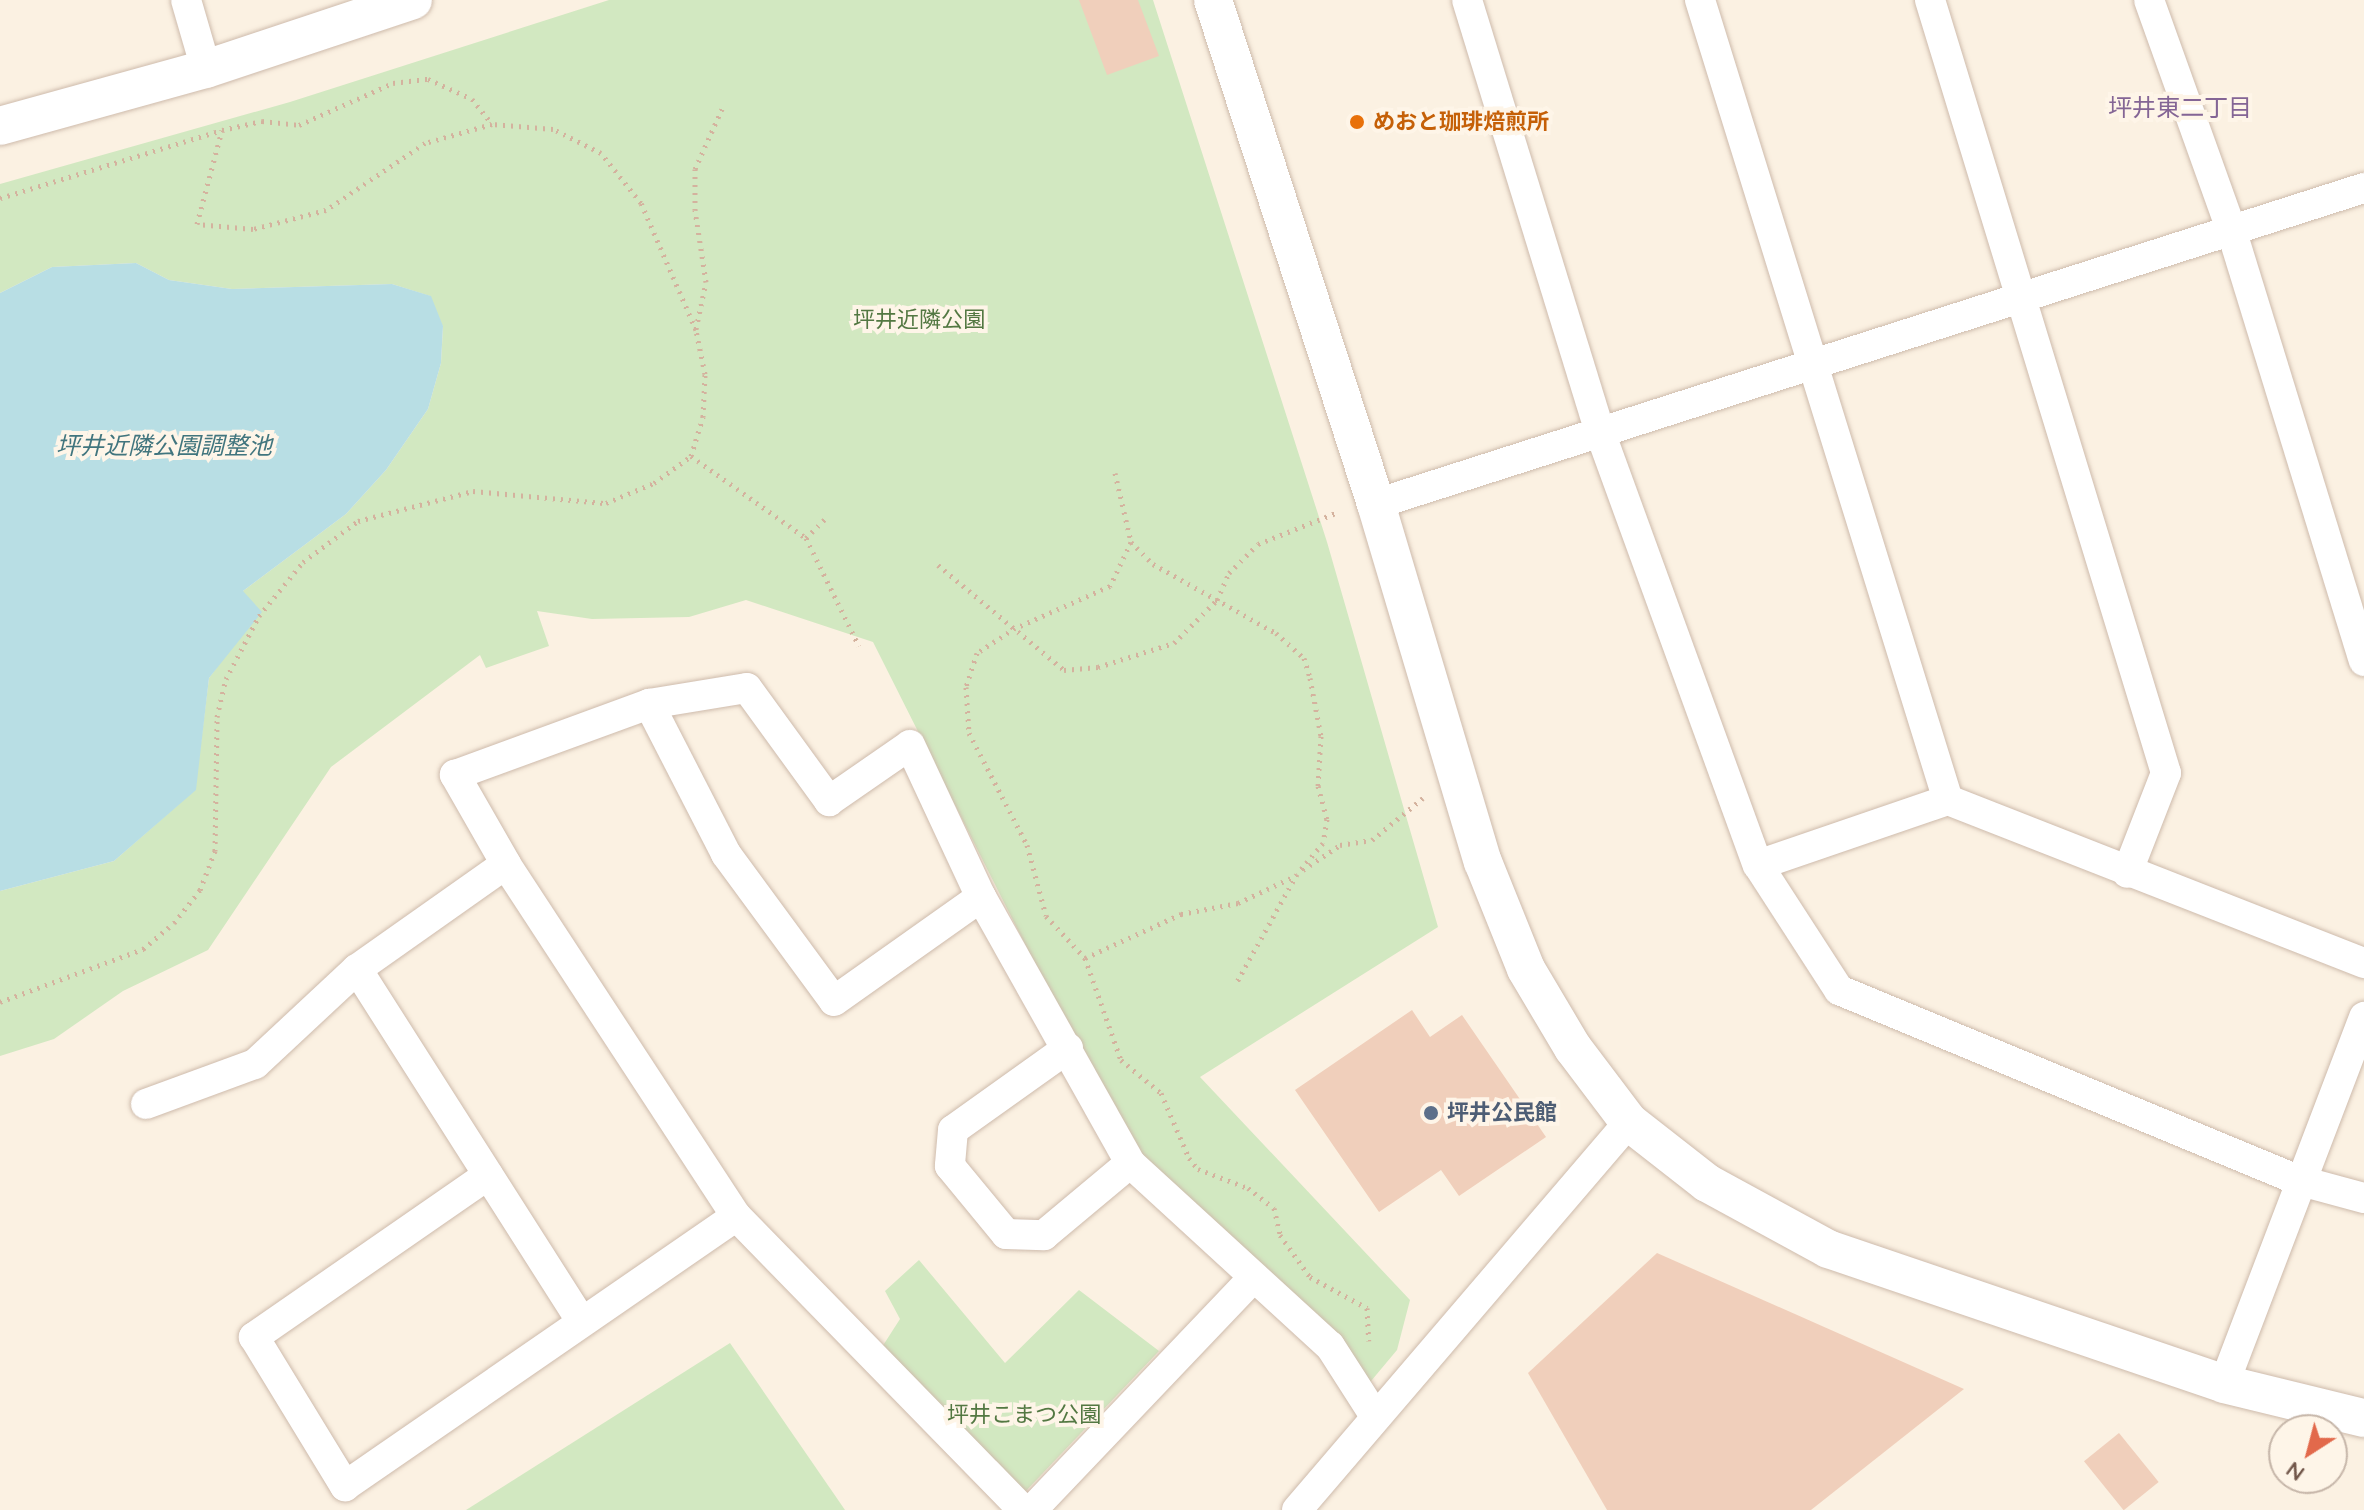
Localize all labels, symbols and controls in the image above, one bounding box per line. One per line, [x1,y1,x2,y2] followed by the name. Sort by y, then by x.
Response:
[2108,94,2252,122] district label: 坪井東二丁目
[1373,109,1549,135] place label: めおと珈琲焙煎所
[1348,113,1366,131] marker: めおと珈琲焙煎所
[853,307,985,333] park label: 坪井近隣公園
[56,432,272,460] water label: 坪井近隣公園調整池
[1447,1100,1557,1126] place label: 坪井公民館
[1422,1104,1440,1122] marker: 坪井公民館
[947,1402,1101,1428] park label: 坪井こまつ公園
[2268,1414,2348,1494] north arrow
[2280,1456,2310,1488] text: N

